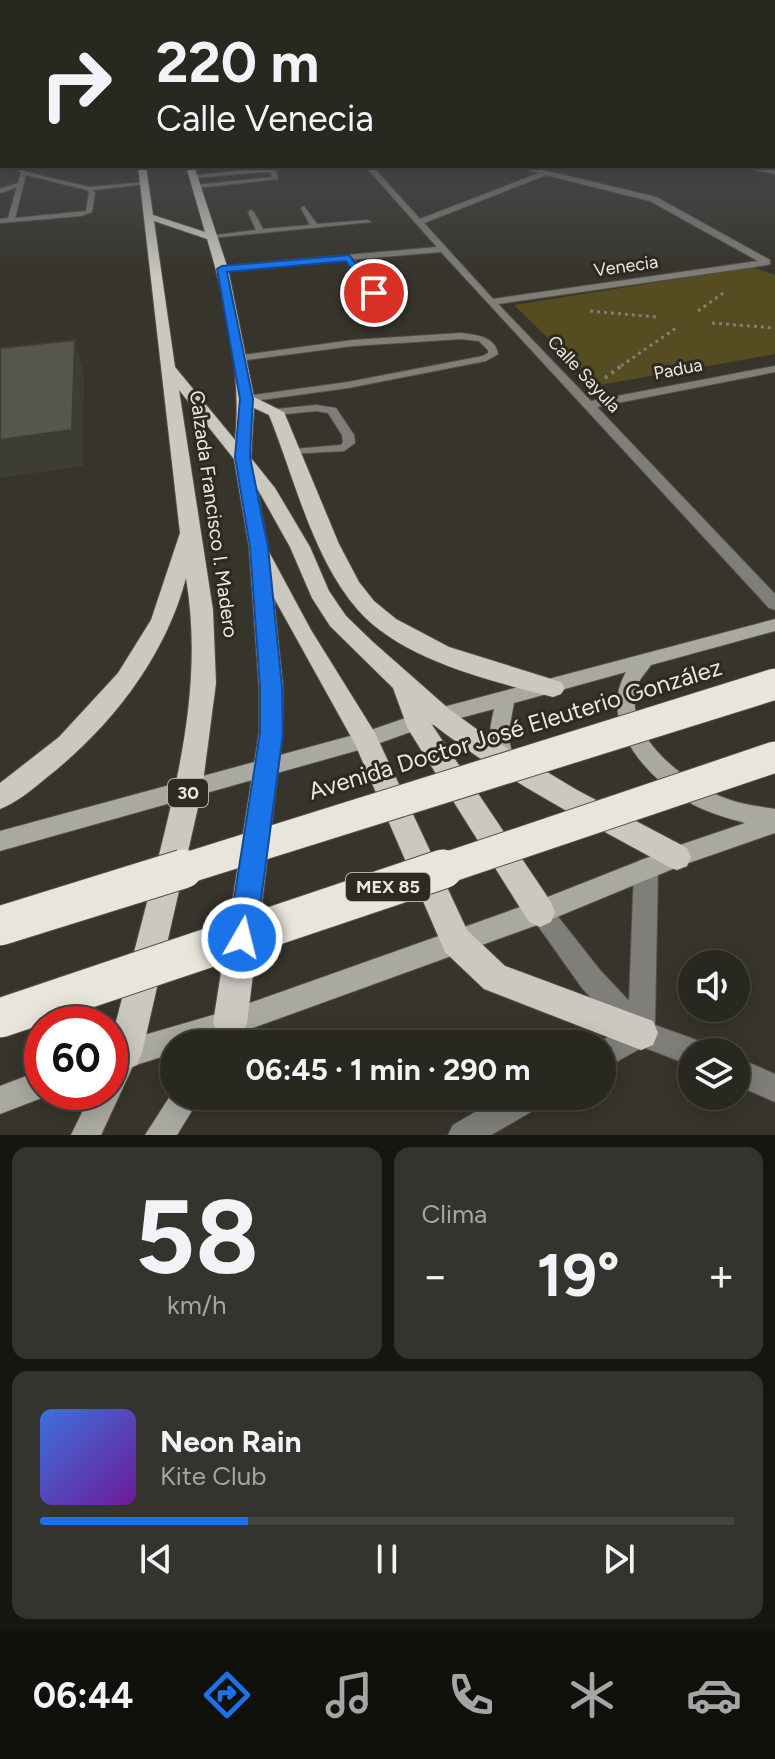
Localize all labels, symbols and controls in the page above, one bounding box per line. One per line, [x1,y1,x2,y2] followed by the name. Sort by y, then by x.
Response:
[156,29,319,96] text: 220 m
[24,32,128,136] icon: right
[156,97,374,140] text: Calle Venecia
[593,251,659,281] street label: Venecia
[340,259,408,327] pin
[352,271,396,315] icon: arrive
[543,331,625,417] street label: Calle Sayula
[652,354,704,384] street label: Padua
[185,389,243,639] street label: Calzada Francisco I. Madero
[305,652,725,806] street label: Avenida Doctor José Eleuterio González
[168,779,208,807] road number: 30
[346,873,430,901] road number: MEX 85
[200,896,284,980] position arrow
[678,950,750,1110] map controls
[678,950,750,1022] button: sound
[24,1006,128,1110] speed limit sign: 60
[678,1038,750,1110] button: layers
[246,1051,530,1088] text: 06:45 · 1 min · 290 m
[135,1174,259,1299] text: 58
[422,1198,487,1230] text: Clima
[537,1239,620,1311] text: 19°
[422,1249,449,1302] text: −
[708,1249,735,1302] text: +
[167,1289,226,1321] text: km/h
[160,1423,302,1460] text: Neon Rain
[160,1460,266,1492] text: Kite Club
[134,1537,178,1581] icon: previous
[365,1537,409,1581] icon: pause
[597,1537,641,1581] icon: next
[199,1667,255,1723] icon: directions
[321,1667,377,1723] icon: music
[443,1667,499,1723] icon: phone
[564,1667,620,1723] icon: climate
[686,1667,742,1723] icon: car
[33,1674,133,1717] text: 06:44

